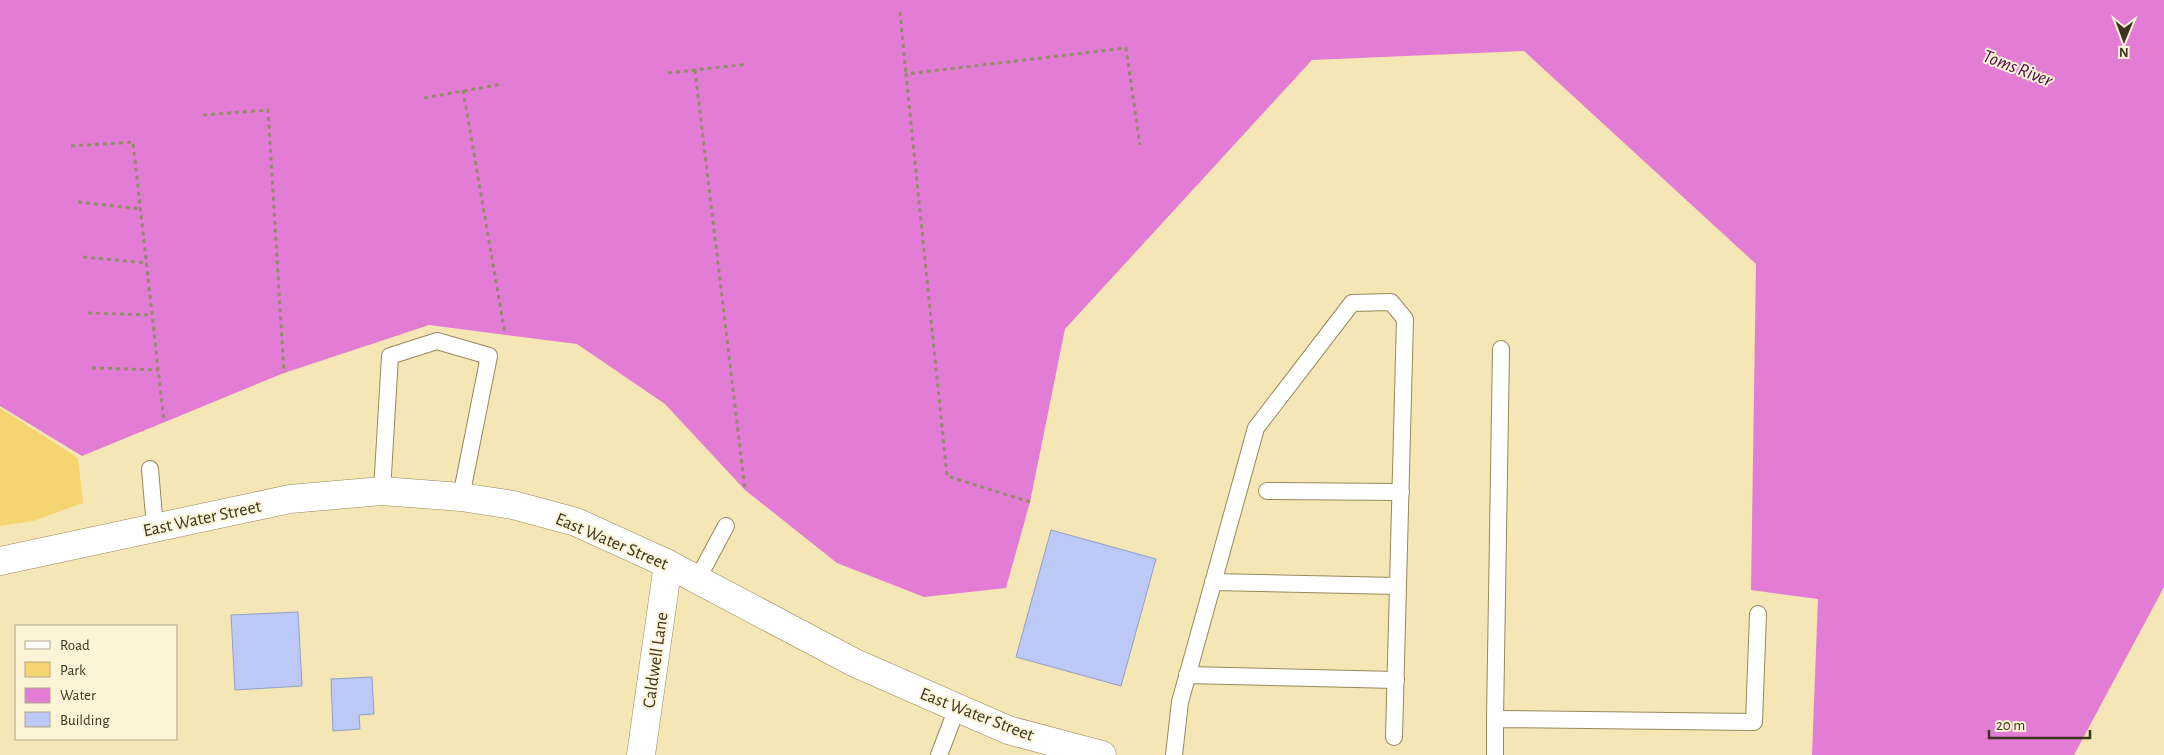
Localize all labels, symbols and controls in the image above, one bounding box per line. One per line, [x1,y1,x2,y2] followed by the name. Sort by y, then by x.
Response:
[2099,15,2149,65] north arrow
[2119,45,2129,59] text: N
[1980,46,2056,91] water label: Toms River
[141,498,263,540] street label: East Water Street
[553,510,671,574] street label: East Water Street
[640,611,672,709] street label: Caldwell Lane
[15,625,178,740] legend
[60,638,90,653] text: Road
[60,663,86,678] text: Park
[917,685,1036,745] street label: East Water Street
[60,688,96,703] text: Water
[1989,708,2090,740] scale bar
[60,713,110,728] text: Building
[1996,718,2025,733] text: 20 m

